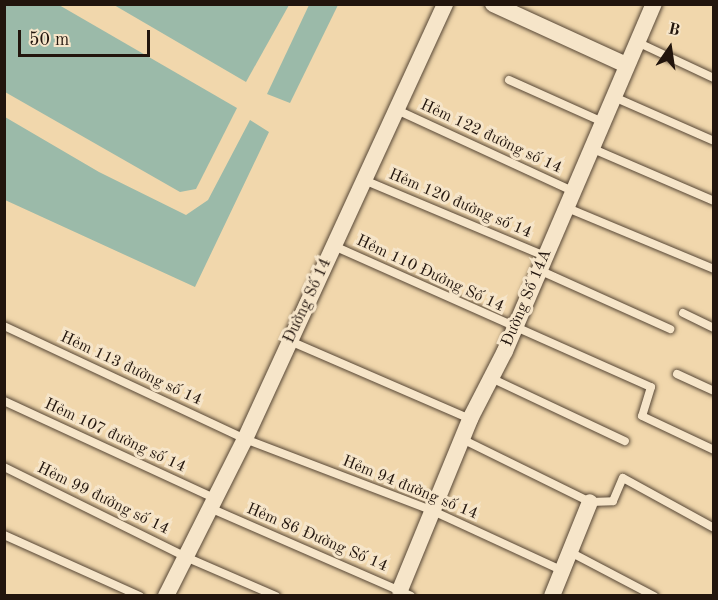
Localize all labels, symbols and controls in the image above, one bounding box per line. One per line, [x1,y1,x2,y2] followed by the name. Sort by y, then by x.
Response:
[21,18,153,56] scale bar
[640,18,700,78] north arrow
[667,21,681,40] text: B
[29,31,69,49] text: 50 m
[417,96,565,178] street label: Hẻm 122 đường số 14
[385,165,535,243] street label: Hẻm 120 đường số 14
[353,231,507,317] street label: Hẻm 110 Đường Số 14
[498,247,556,349] street label: Đường Số 14A
[280,256,336,346] street label: Đường Số 14
[57,328,205,410] street label: Hẻm 113 đường số 14
[41,395,189,477] street label: Hẻm 107 đường số 14
[339,452,481,524] street label: Hẻm 94 đường số 14
[34,459,172,539] street label: Hẻm 99 đường số 14
[243,500,391,576] street label: Hẻm 86 Đường Số 14

